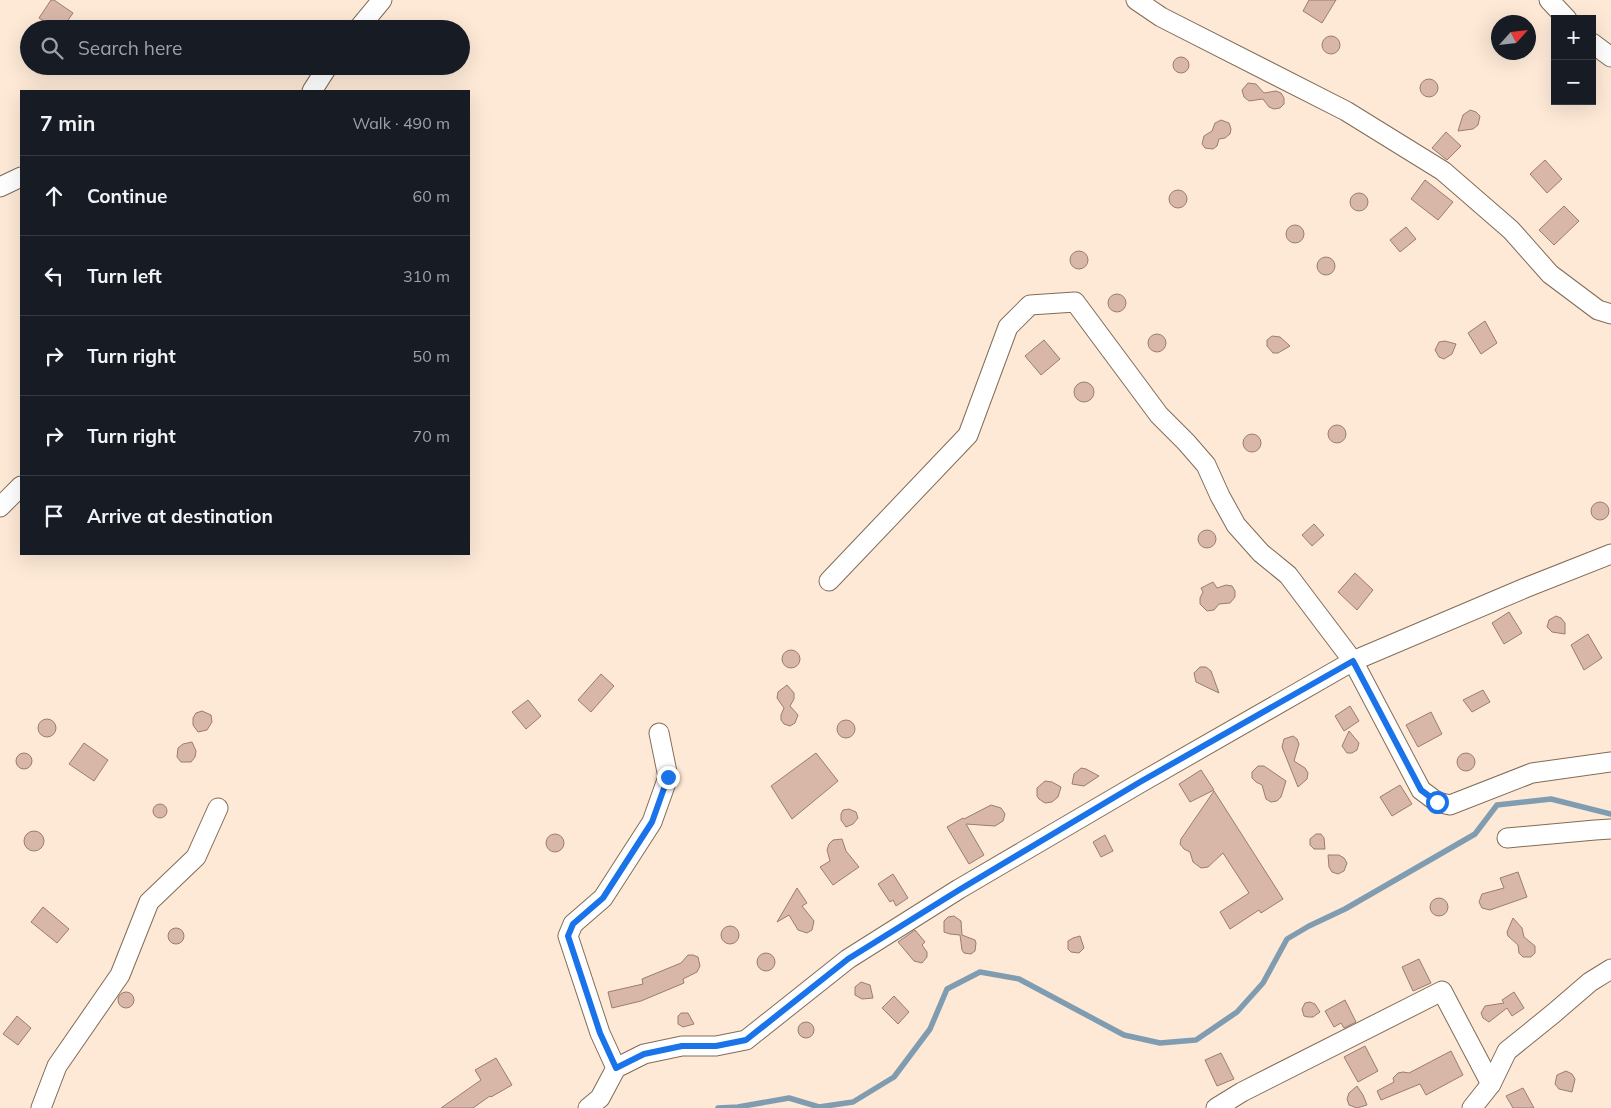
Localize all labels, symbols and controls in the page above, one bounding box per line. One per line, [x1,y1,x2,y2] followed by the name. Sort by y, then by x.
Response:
[1491,15,1536,60] north arrow
[1551,15,1596,105] map controls
[1551,15,1596,60] button: +
[20,20,470,75] search box
[38,34,66,62] icon: search
[78,36,182,60] text: Search here
[1551,60,1596,105] button: −
[40,110,95,136] text: 7 min
[352,113,450,133] text: Walk · 490 m
[40,182,68,210] icon: ahead
[87,184,167,208] text: Continue
[413,186,450,206] text: 60 m
[40,262,68,290] icon: left
[87,264,162,288] text: Turn left
[403,266,450,286] text: 310 m
[40,342,68,370] icon: right
[87,344,176,368] text: Turn right
[413,346,450,366] text: 50 m
[40,422,68,450] icon: right
[87,424,176,448] text: Turn right
[413,426,450,446] text: 70 m
[40,502,68,530] icon: arrive
[87,504,273,528] text: Arrive at destination
[657,766,680,789] route end
[1426,791,1449,814] route start

